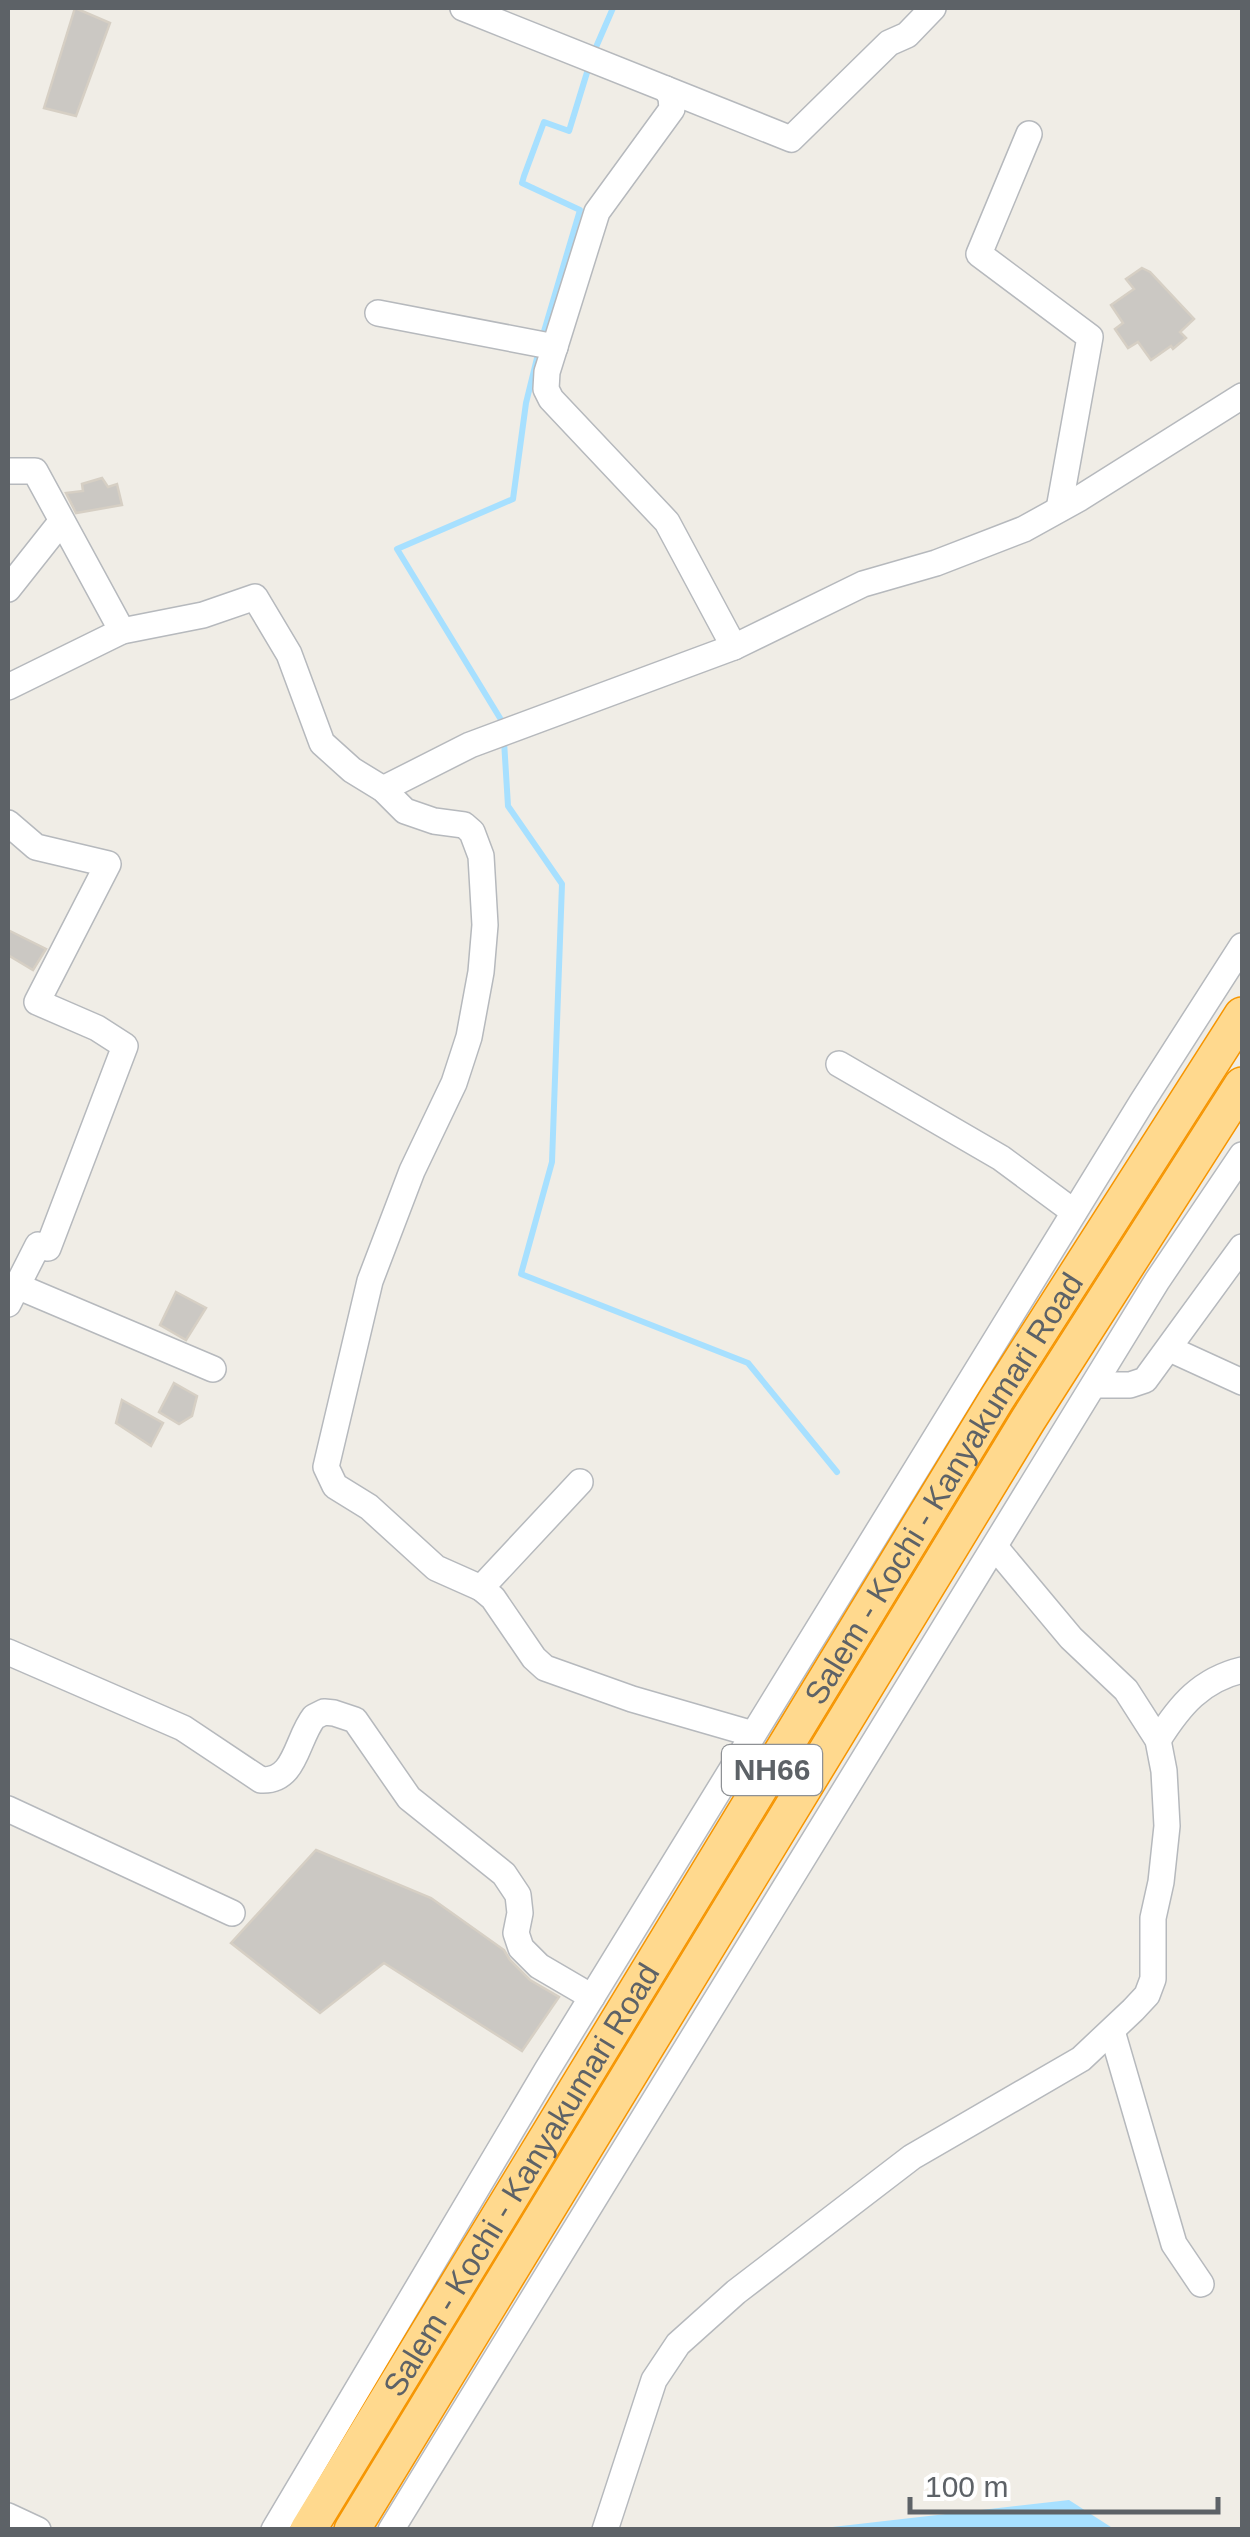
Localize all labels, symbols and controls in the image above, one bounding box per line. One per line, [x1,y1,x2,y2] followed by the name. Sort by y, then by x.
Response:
[797,1267,1090,1711] street label: Salem - Kochi - Kanyakumari Road
[722,1745,822,1795] road number: NH66
[376,1957,667,2403] street label: Salem - Kochi - Kanyakumari Road
[910,2452,1218,2514] scale bar
[925,2470,1008,2503] text: 100 m

